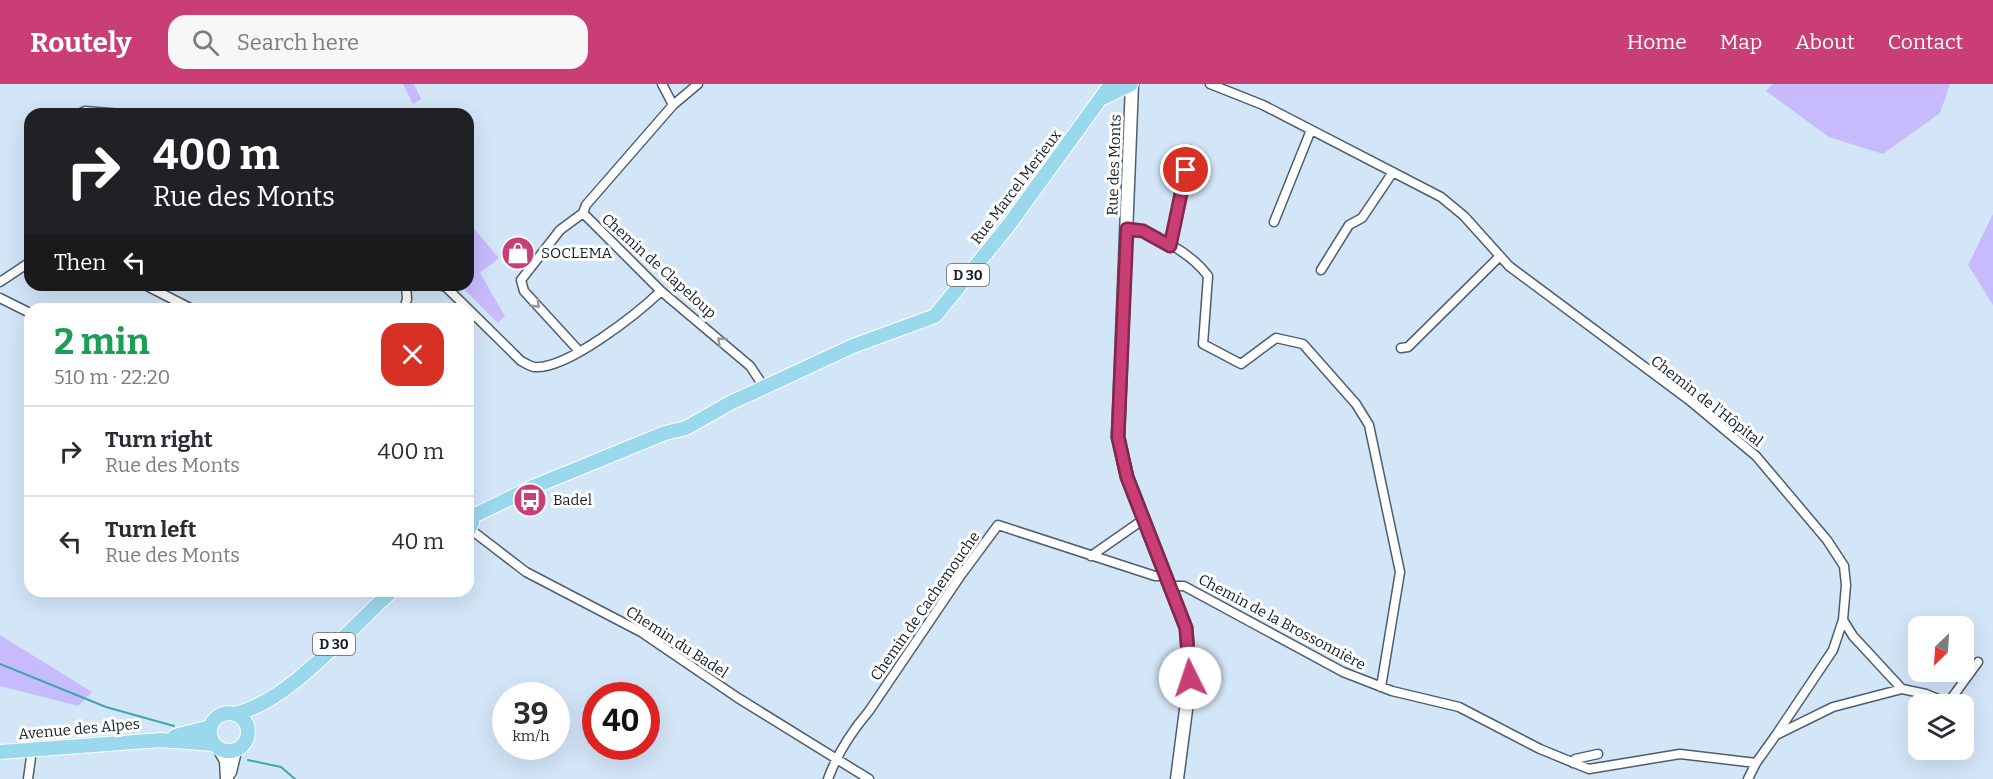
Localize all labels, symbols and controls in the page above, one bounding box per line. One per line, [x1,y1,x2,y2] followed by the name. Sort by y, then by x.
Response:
[168,15,588,69] search box
[30,26,132,59] text: Routely
[189,26,222,59] icon: search
[237,29,359,56] text: Search here
[1627,29,1687,55] text: Home
[1720,29,1762,55] text: Map
[1795,29,1855,55] text: About
[1888,29,1963,55] text: Contact
[1103,114,1125,216] street label: Rue des Monts
[967,126,1065,248] street label: Rue Marcel Merieux
[153,130,280,180] text: 400 m
[54,132,132,210] icon: right
[1160,144,1211,195] pin
[1169,153,1202,186] icon: arrive
[153,181,335,213] text: Rue des Monts
[598,210,720,322] street label: Chemin de Clapeloup
[500,235,536,271] shop icon: SOCLEMA
[541,244,612,262] place label: SOCLEMA
[118,246,151,279] icon: left
[54,249,106,276] text: Then
[947,264,989,286] road number: D 30
[529,297,540,308] one-way arrow
[54,320,150,364] text: 2 min
[381,323,444,386] button: close
[718,337,728,348] one-way arrow
[1647,352,1767,450] street label: Chemin de l'Hôpital
[54,365,170,389] text: 510 m · 22:20
[105,426,213,453] text: Turn right
[54,435,87,468] icon: right
[378,438,444,465] text: 400 m
[105,453,240,477] text: Rue des Monts
[512,482,548,518] bus stop icon: Badel
[553,491,592,509] place label: Badel
[105,516,197,543] text: Turn left
[54,525,87,558] icon: left
[392,528,444,555] text: 40 m
[867,528,983,684] street label: Chemin de Cachemouche
[105,543,240,567] text: Rue des Monts
[1195,570,1369,674] street label: Chemin de la Brossonnière
[623,602,731,682] street label: Chemin du Badel
[1908,616,1974,682] north arrow
[1908,616,1974,760] map controls
[313,633,355,655] road number: D 30
[1158,646,1222,710] position arrow
[582,682,660,760] speed limit sign: 40
[1908,694,1974,760] button: layers
[513,696,549,732] text: 39
[17,715,141,743] street label: Avenue des Alpes
[512,727,550,745] text: km/h

